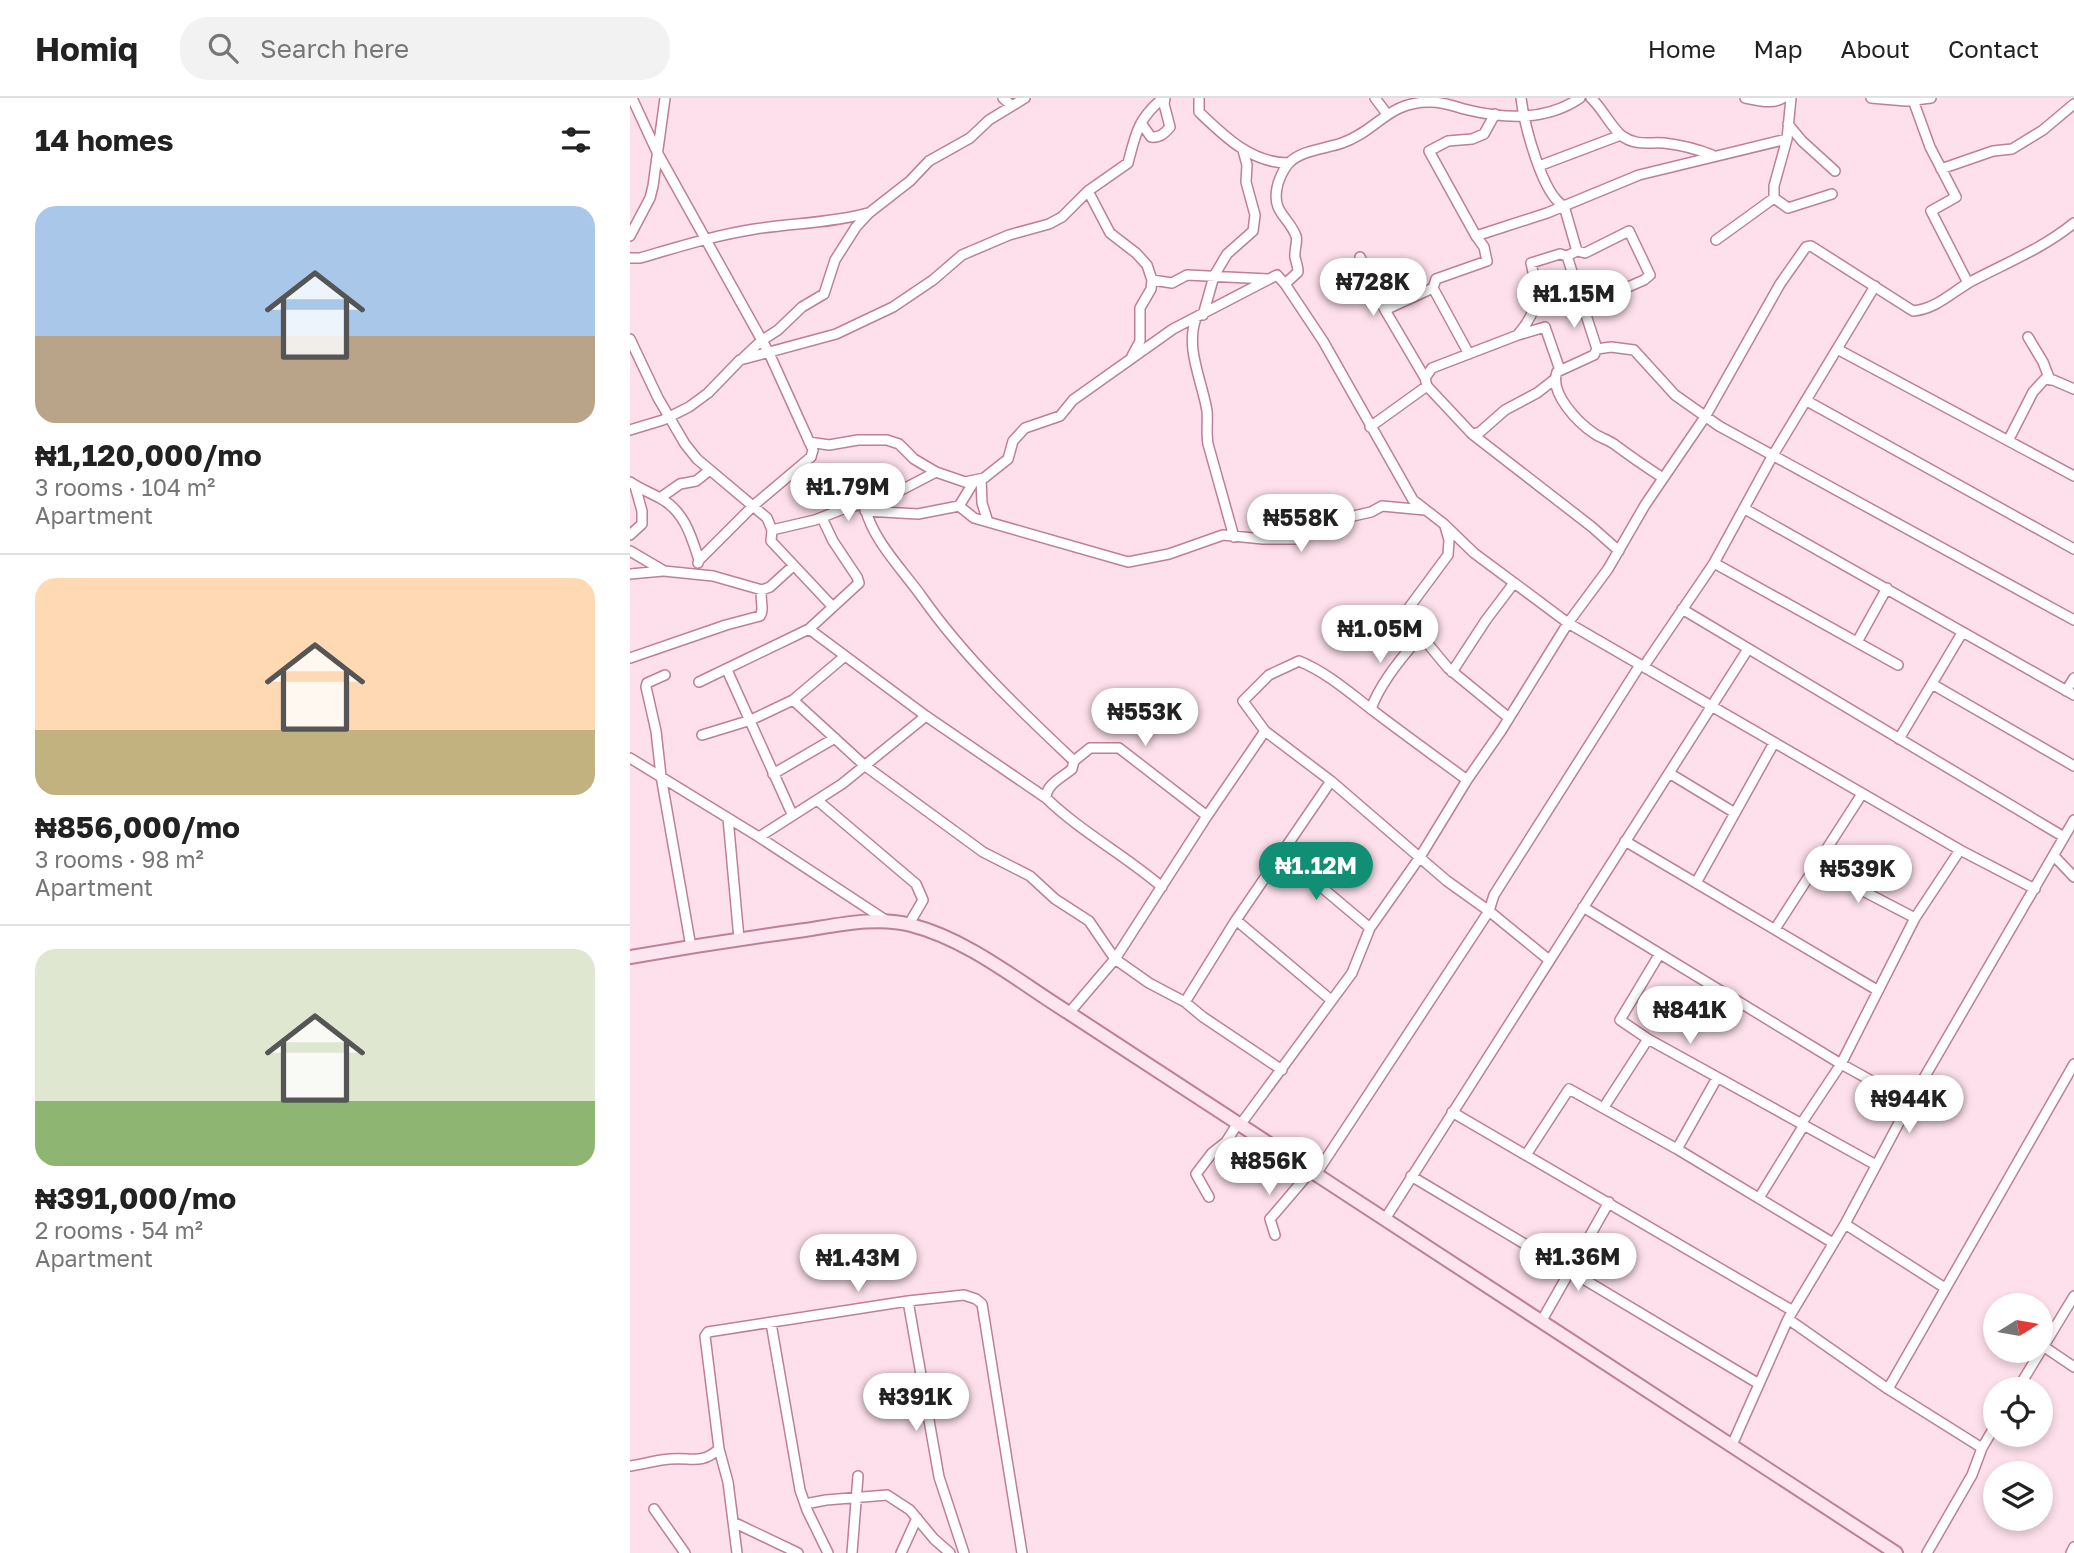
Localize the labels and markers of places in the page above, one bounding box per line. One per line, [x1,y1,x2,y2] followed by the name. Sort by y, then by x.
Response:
[1324,258,1422,318] pin: ₦728K
[1517,271,1631,330] pin: ₦1.15M
[791,464,905,523] pin: ₦1.79M
[1252,494,1350,554] pin: ₦558K
[1323,606,1437,665] pin: ₦1.05M
[1096,688,1194,748] pin: ₦553K
[1259,842,1373,902] pin: ₦1.12M
[1809,846,1907,905] pin: ₦539K
[1641,986,1739,1046] pin: ₦841K
[1860,1076,1958,1135] pin: ₦944K
[1220,1138,1318,1197] pin: ₦856K
[801,1234,915,1294] pin: ₦1.43M
[1521,1234,1635,1293] pin: ₦1.36M
[867,1374,965,1433] pin: ₦391K

